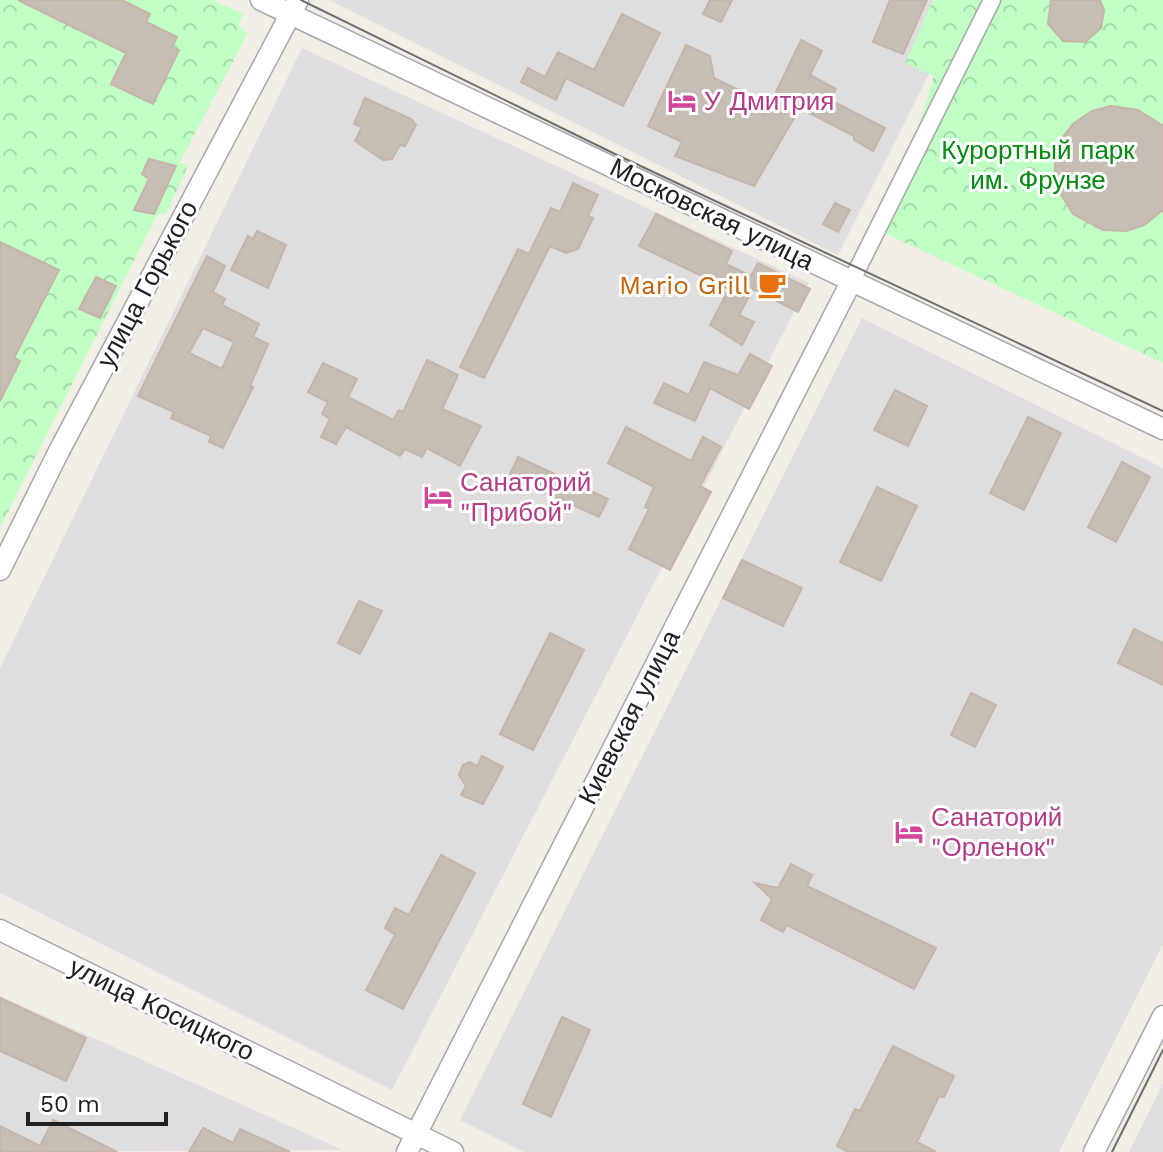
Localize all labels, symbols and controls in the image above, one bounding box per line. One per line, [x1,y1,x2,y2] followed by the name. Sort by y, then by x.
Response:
[667,86,697,116] hotel icon: У Дмитрия
[704,86,834,116] place label: У Дмитрия
[941,135,1135,195] park label: Курортный парк им. Фрунзе
[605,152,819,277] street label: Московская улица
[90,195,204,373] street label: улица Горького
[619,270,750,300] place label: Mario Grill
[757,270,787,300] cafe icon: Mario Grill
[460,467,591,527] place label: Санаторий "Прибой"
[423,482,453,512] hotel icon: Санаторий "Прибой"
[572,624,686,809] street label: Киевская улица
[931,802,1062,862] place label: Санаторий "Орленок"
[894,817,924,847] hotel icon: Санаторий "Орленок"
[65,951,259,1067] street label: улица Косицкого
[28,1076,166,1126] scale bar
[40,1090,100,1118] text: 50 m

